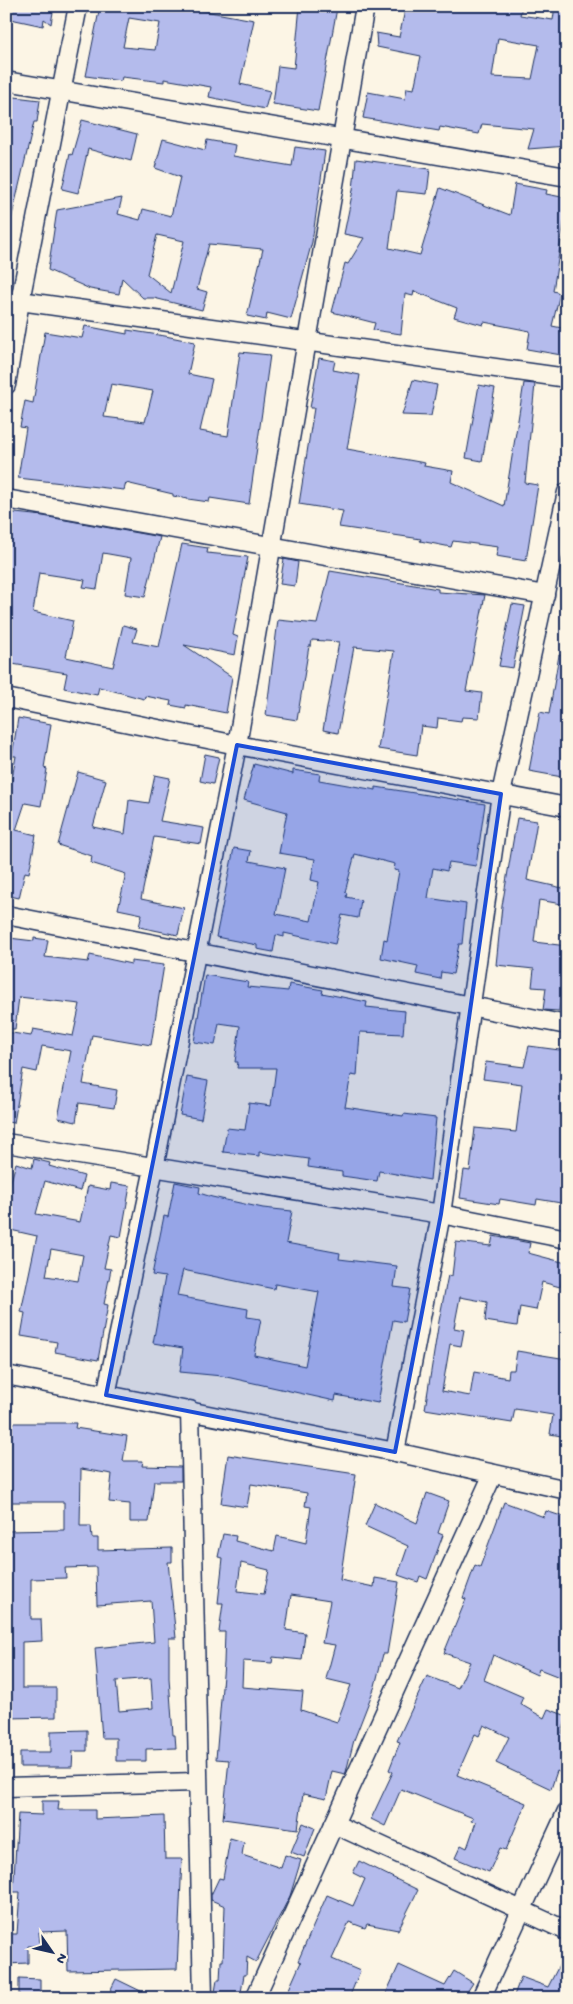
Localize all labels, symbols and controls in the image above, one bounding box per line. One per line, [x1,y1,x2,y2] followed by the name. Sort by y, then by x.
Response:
[28,1926,78,1976] north arrow
[51,1949,70,1966] text: N

